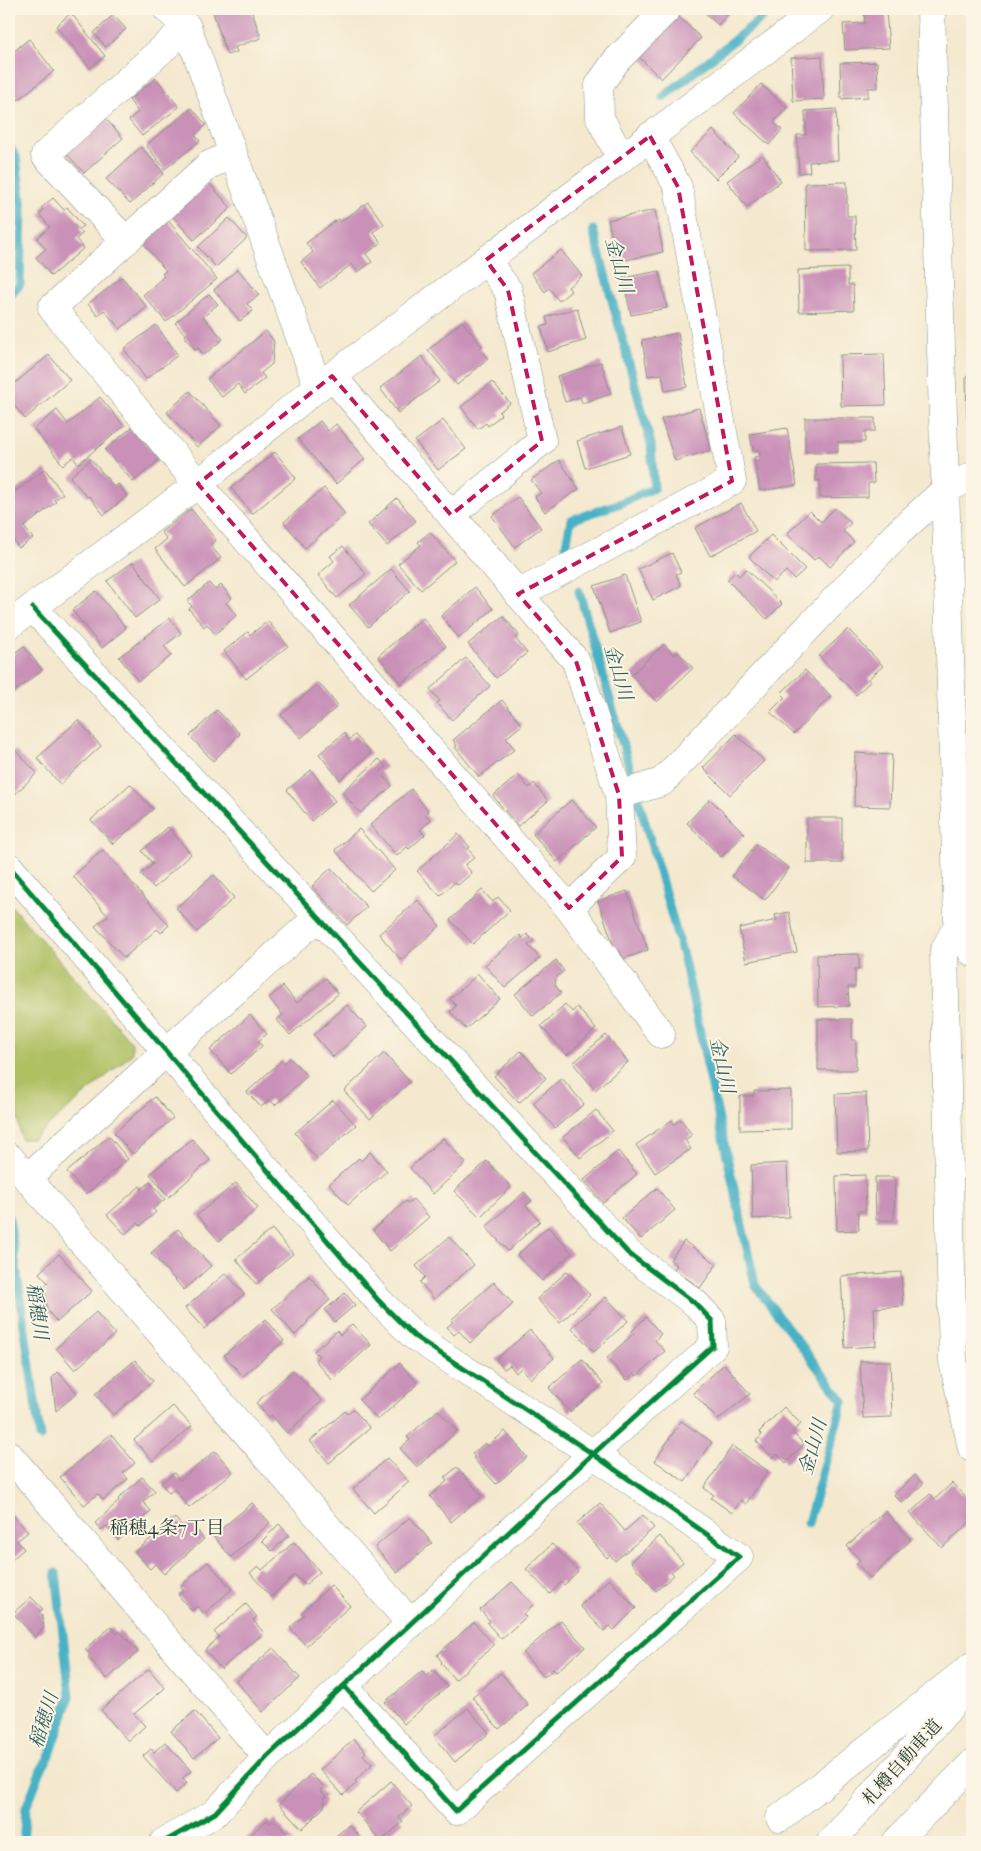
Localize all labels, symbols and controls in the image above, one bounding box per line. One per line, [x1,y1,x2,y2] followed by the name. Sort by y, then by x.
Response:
[601,235,638,298] water label: 金山川
[600,642,637,705] water label: 金山川
[705,1035,739,1097] water label: 金山川
[22,1281,52,1343] water label: 稲穂川
[795,1415,832,1478] water label: 金山川
[109,1517,225,1539] district label: 稲穂4条7丁目
[25,1688,63,1751] water label: 稲穂川
[858,1715,946,1809] street label: 札樽自動車道

